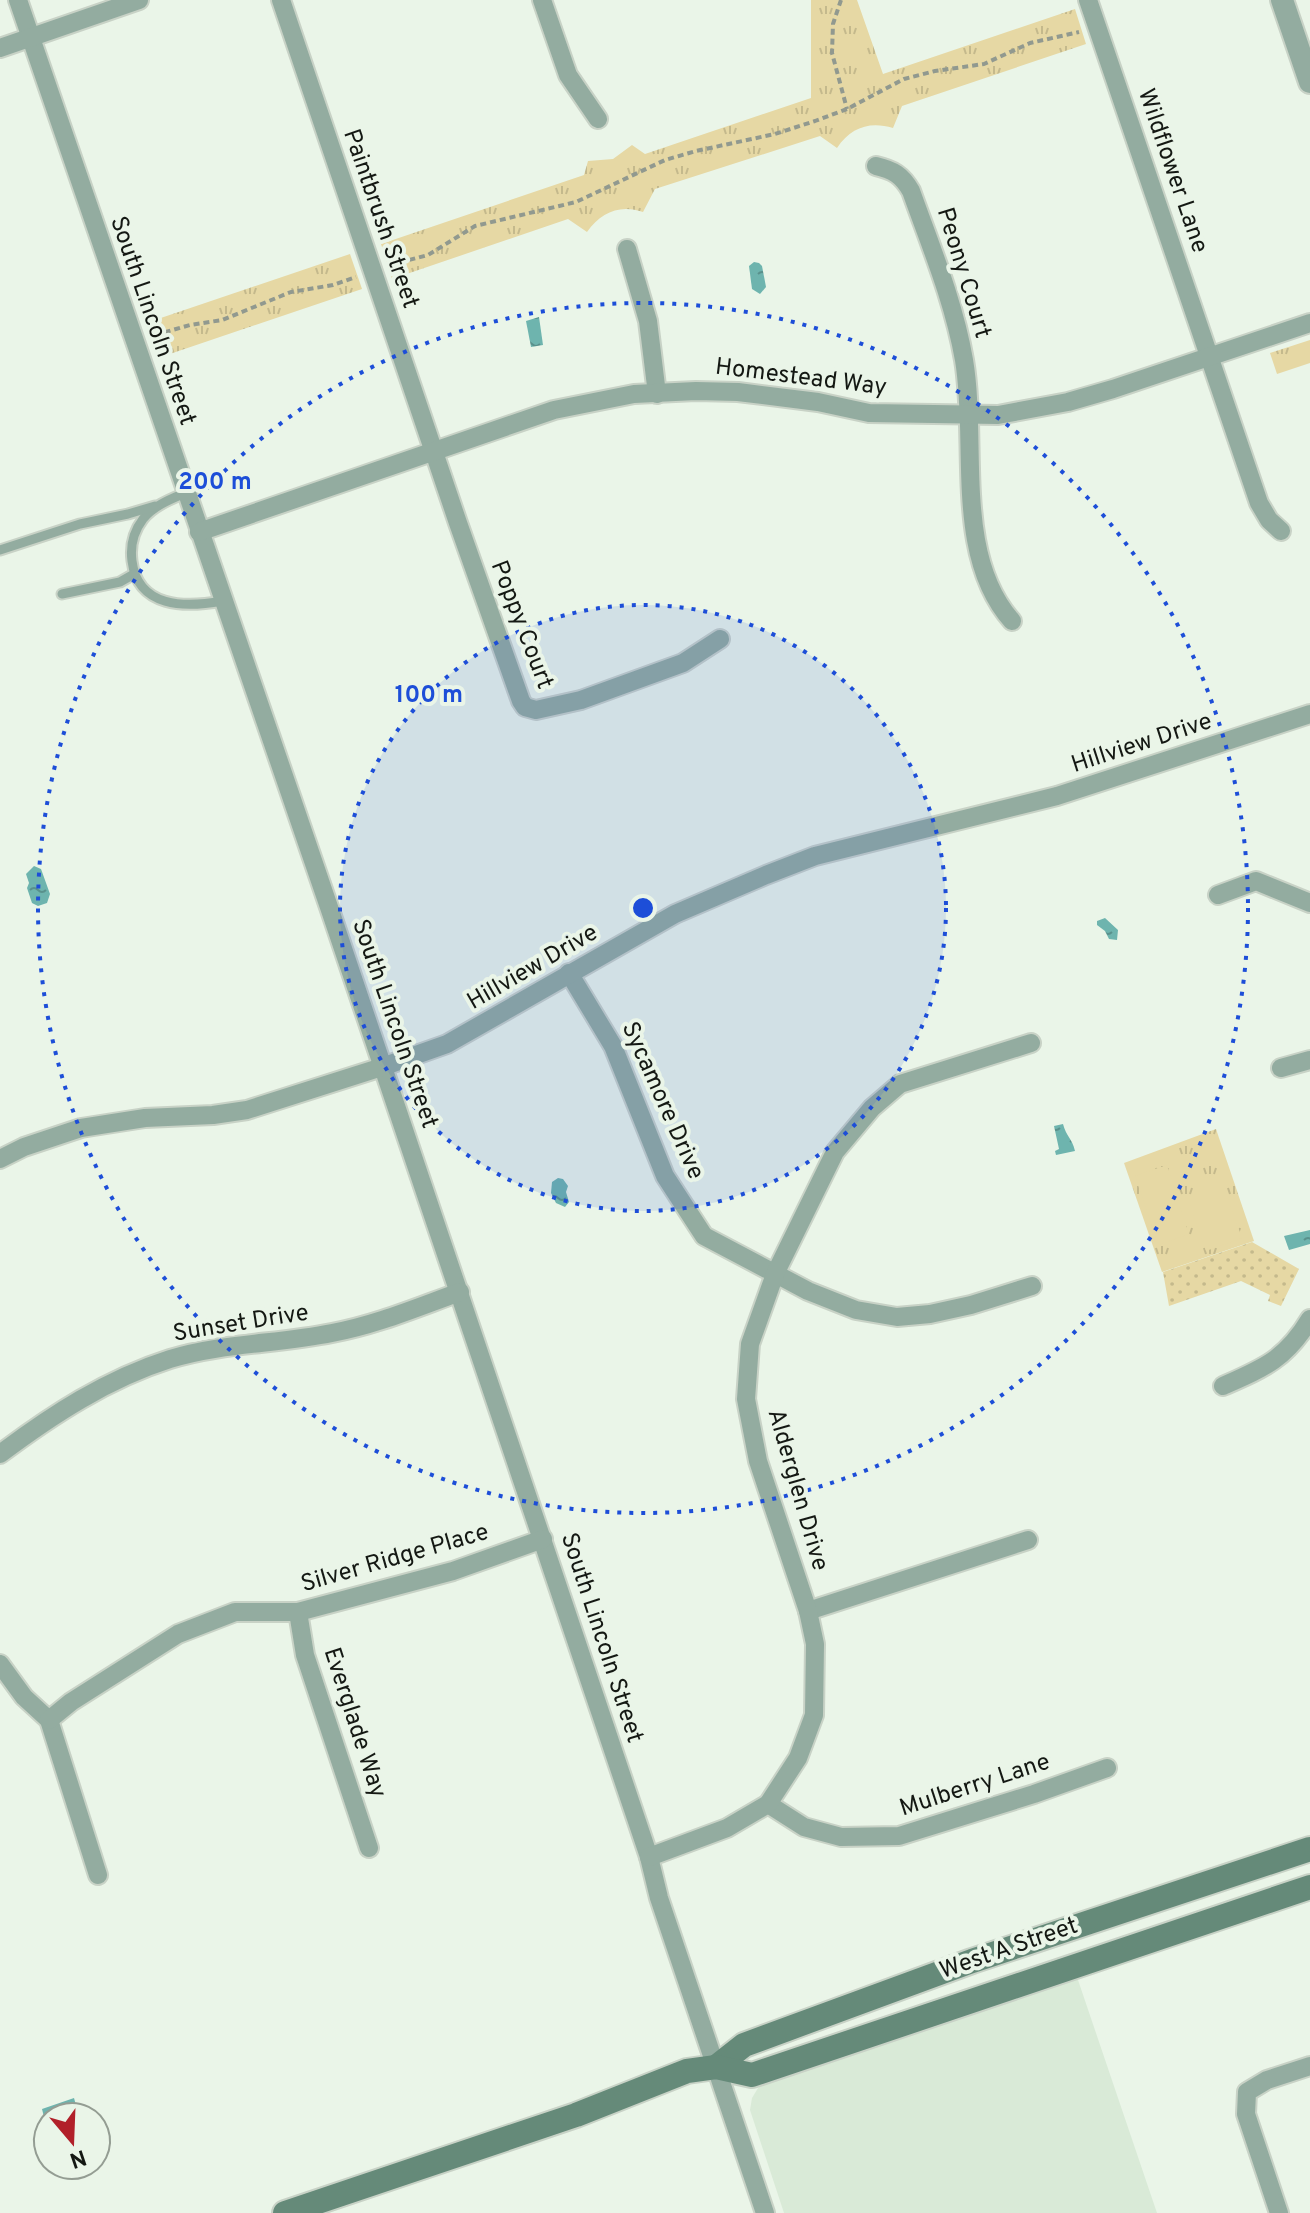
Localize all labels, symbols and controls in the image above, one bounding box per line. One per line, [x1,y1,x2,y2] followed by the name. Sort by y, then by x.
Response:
[1130,85,1214,257] street label: Wildflower Lane
[335,125,425,313] street label: Paintbrush Street
[929,204,997,342] street label: Peony Court
[102,213,202,429] street label: South Lincoln Street
[714,353,888,403] street label: Homestead Way
[178,468,252,498] text: 200 m
[483,557,559,693] street label: Poppy Court
[395,681,463,711] text: 100 m
[1068,707,1216,781] street label: Hillview Drive
[629,894,657,922] centre of rings
[344,916,444,1132] street label: South Lincoln Street
[462,918,604,1018] street label: Hillview Drive
[614,1018,710,1184] street label: Sycamore Drive
[171,1298,311,1350] street label: Sunset Drive
[760,1406,834,1574] street label: Alderglen Drive
[298,1518,492,1600] street label: Silver Ridge Place
[553,1529,649,1747] street label: South Lincoln Street
[316,1644,392,1802] street label: Everglade Way
[896,1748,1054,1824] street label: Mulberry Lane
[936,1911,1082,1987] street label: West A Street
[32,2101,112,2181] north arrow
[66,2142,90,2173] text: N

